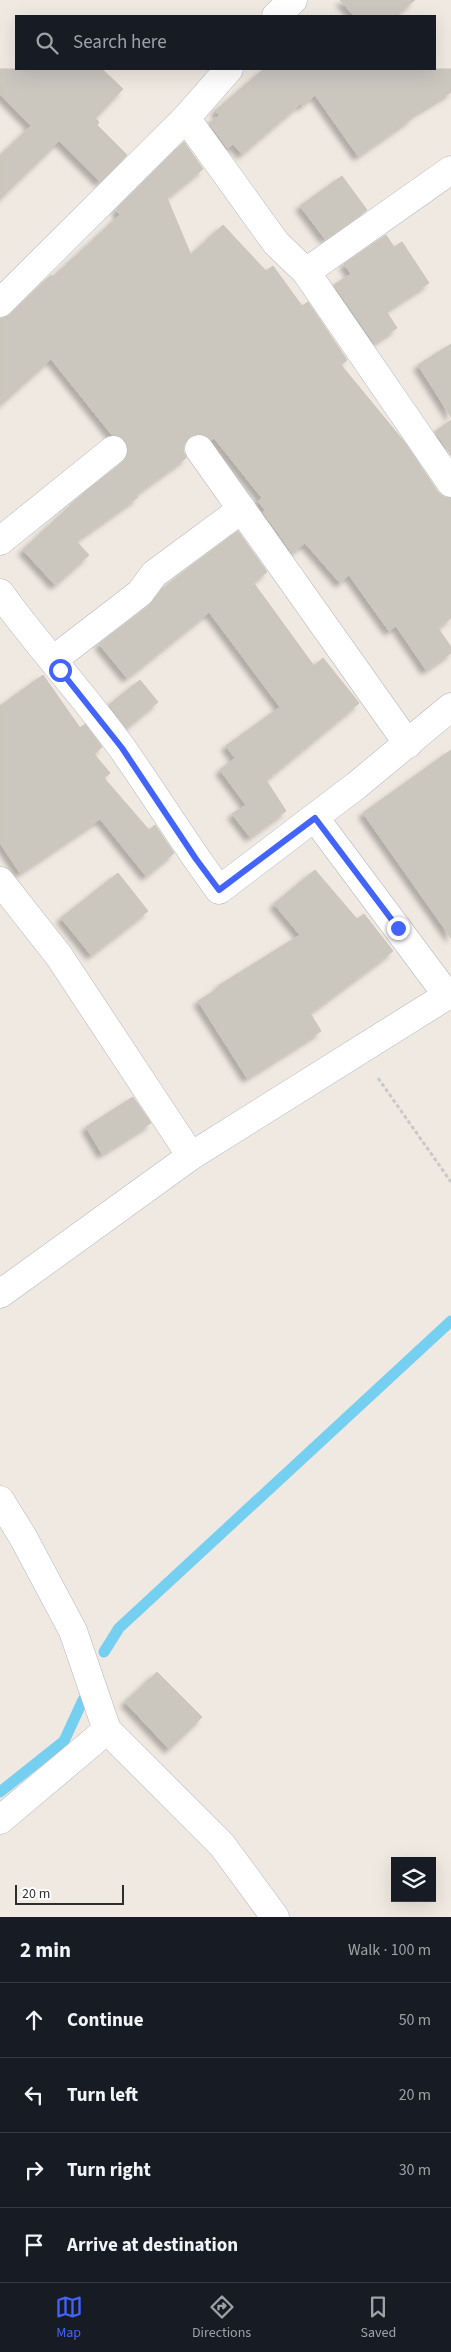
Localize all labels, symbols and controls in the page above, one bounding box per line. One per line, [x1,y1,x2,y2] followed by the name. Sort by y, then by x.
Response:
[15,15,436,70] search box
[33,29,61,57] icon: search
[73,29,167,56] text: Search here
[49,659,72,682] route start
[387,917,410,940] route end
[391,1857,436,1902] map controls
[391,1857,436,1902] button: layers
[15,1882,124,1905] scale bar
[22,1884,50,1904] text: 20 m
[20,1935,71,1965] text: 2 min
[348,1939,431,1961] text: Walk · 100 m
[20,2006,48,2034] icon: ahead
[67,2007,144,2034] text: Continue
[399,2009,431,2031] text: 50 m
[20,2081,48,2109] icon: left
[67,2082,138,2109] text: Turn left
[399,2084,431,2106] text: 20 m
[20,2156,48,2184] icon: right
[67,2157,151,2184] text: Turn right
[399,2159,431,2181] text: 30 m
[20,2231,48,2259] icon: arrive
[67,2232,238,2259] text: Arrive at destination
[55,2293,83,2343] tab: Map
[192,2293,251,2343] tab: Directions
[361,2293,396,2343] tab: Saved

